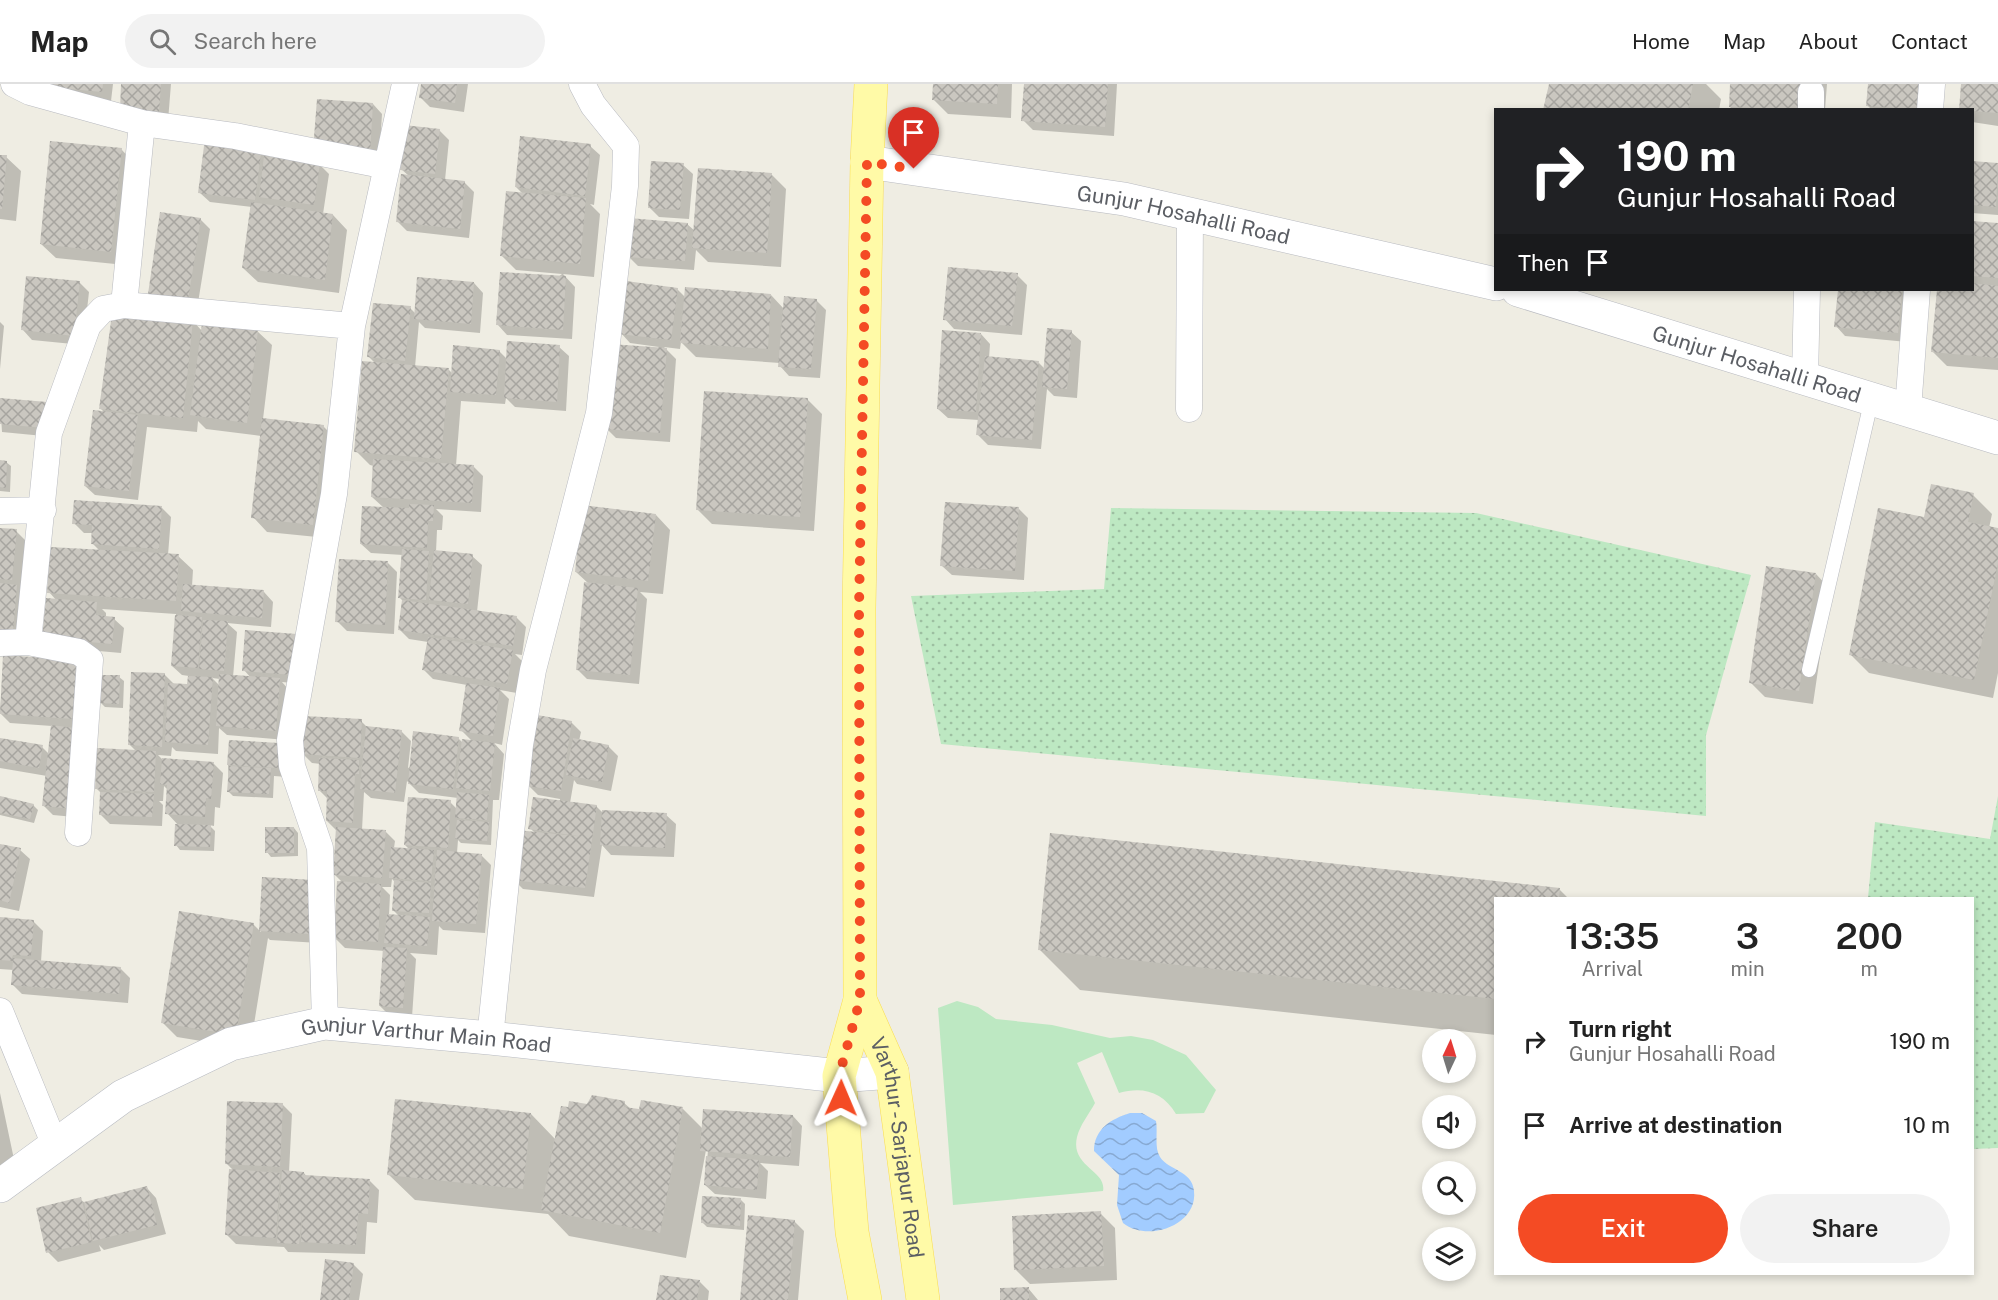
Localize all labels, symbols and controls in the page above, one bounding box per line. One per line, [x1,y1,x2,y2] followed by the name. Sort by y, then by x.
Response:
[125,14,545,68] search box
[30,25,89,58] text: Map
[146,25,179,58] icon: search
[194,28,317,54] text: Search here
[1632,29,1690,54] text: Home
[1723,29,1766,54] text: Map
[1799,29,1858,54] text: About
[1891,29,1968,54] text: Contact
[888,107,939,169] pin
[897,116,930,149] icon: arrive
[1617,131,1737,180] text: 190 m
[1518,132,1596,210] icon: right
[1075,180,1292,249] street label: Gunjur Hosahalli Road
[1617,181,1896,213] text: Gunjur Hosahalli Road
[1581,246,1614,279] icon: arrive
[1518,250,1569,276] text: Then
[1649,320,1864,408] street label: Gunjur Hosahalli Road
[1565,915,1660,957] text: 13:35
[1736,915,1759,957] text: 3
[1836,915,1903,957] text: 200
[1581,957,1643,981] text: Arrival
[1731,957,1765,981] text: min
[1861,957,1878,981] text: m
[298,1010,553,1057] street label: Gunjur Varthur Main Road
[1569,1016,1672,1042] text: Turn right
[1518,1025,1551,1058] icon: right
[1890,1028,1950,1054] text: 190 m
[1422,1029,1476,1083] north arrow
[1422,1029,1476,1281] map controls
[865,1033,930,1260] street label: Varthur - Sarjapur Road
[1569,1042,1776,1066] text: Gunjur Hosahalli Road
[809,1066,873,1130] position arrow
[1422,1095,1476,1149] button: sound
[1518,1109,1551,1142] icon: arrive
[1569,1112,1782,1138] text: Arrive at destination
[1903,1112,1950,1138] text: 10 m
[1422,1161,1476,1215] button: search
[1518,1194,1728,1263] button: Exit
[1740,1194,1950,1263] button: Share
[1422,1227,1476,1281] button: layers

